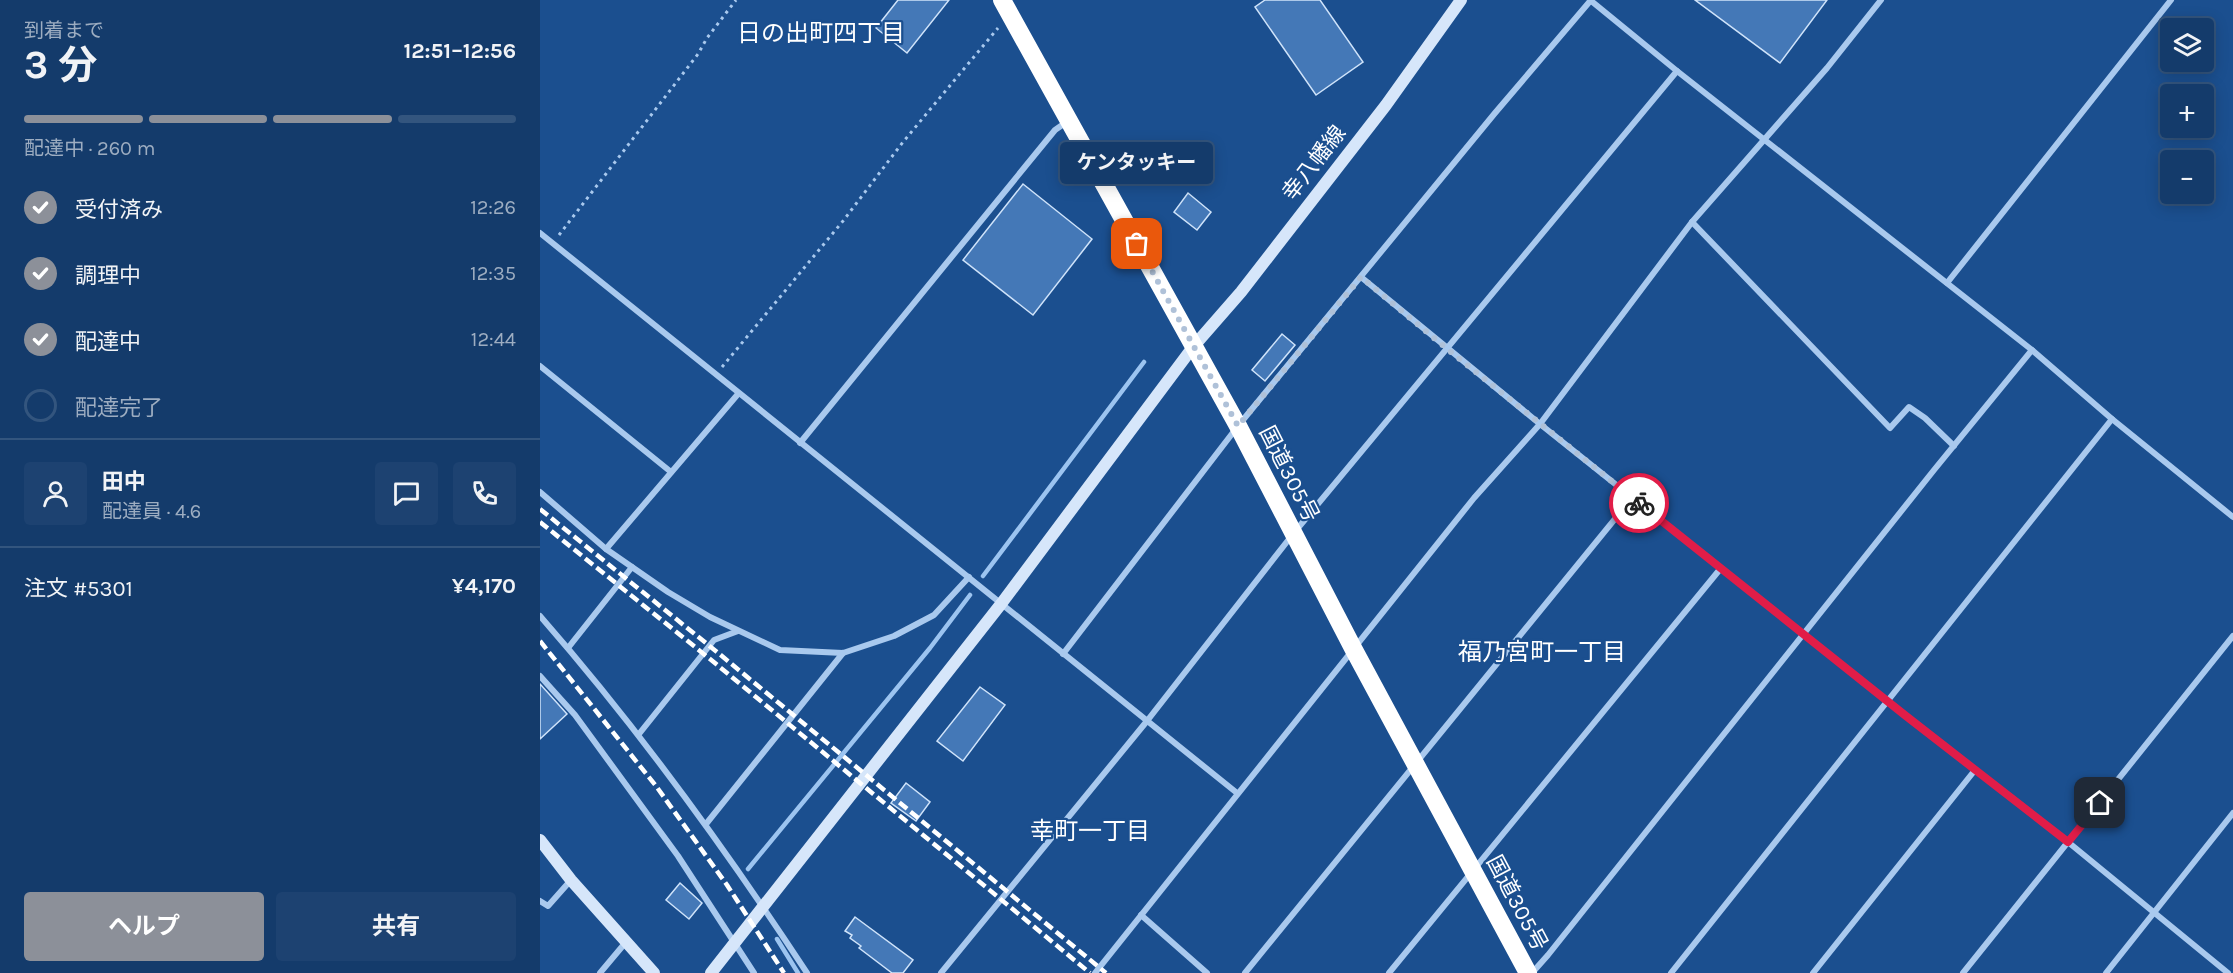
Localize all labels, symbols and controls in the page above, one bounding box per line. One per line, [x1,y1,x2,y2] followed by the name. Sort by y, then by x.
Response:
[2160,18,2214,204] map controls
[2160,18,2214,72] button: layers
[24,19,104,42] text: 到着まで
[737,19,905,47] district label: 日の出町四丁目
[403,38,516,64] text: 12:51–12:56
[24,42,97,88] text: 3 分
[2160,84,2214,138] button: +
[1277,120,1351,206] street label: 幸八幡線
[24,137,155,160] text: 配達中 · 260 m
[1060,142,1214,184] callout: ケンタッキー
[2160,150,2214,204] button: −
[1077,151,1196,174] text: ケンタッキー
[24,191,57,224] icon: check
[470,196,516,219] text: 12:26
[75,197,163,223] text: 受付済み
[1111,218,1162,269] pin
[1120,227,1153,260] icon: bag
[24,257,57,290] icon: check
[470,262,516,285] text: 12:35
[75,263,141,289] text: 調理中
[24,323,57,356] icon: check
[471,328,516,351] text: 12:44
[75,329,141,355] text: 配達中
[75,395,163,421] text: 配達完了
[1254,422,1324,526] street label: 国道305号
[24,462,87,525] button: person
[375,462,438,525] button: chat
[453,462,516,525] button: phone
[102,469,146,495] text: 田中
[1609,473,1669,533] courier
[1623,487,1656,520] icon: bike
[102,500,201,523] text: 配達員 · 4.6
[452,573,516,599] text: ¥4,170
[24,576,133,602] text: 注文 #5301
[1458,638,1626,666] district label: 福乃宮町一丁目
[2074,777,2125,828] pin
[2083,786,2116,819] icon: home
[1030,817,1150,845] district label: 幸町一丁目
[1481,851,1553,955] street label: 国道305号
[24,892,264,961] button: ヘルプ
[276,892,516,961] button: 共有

